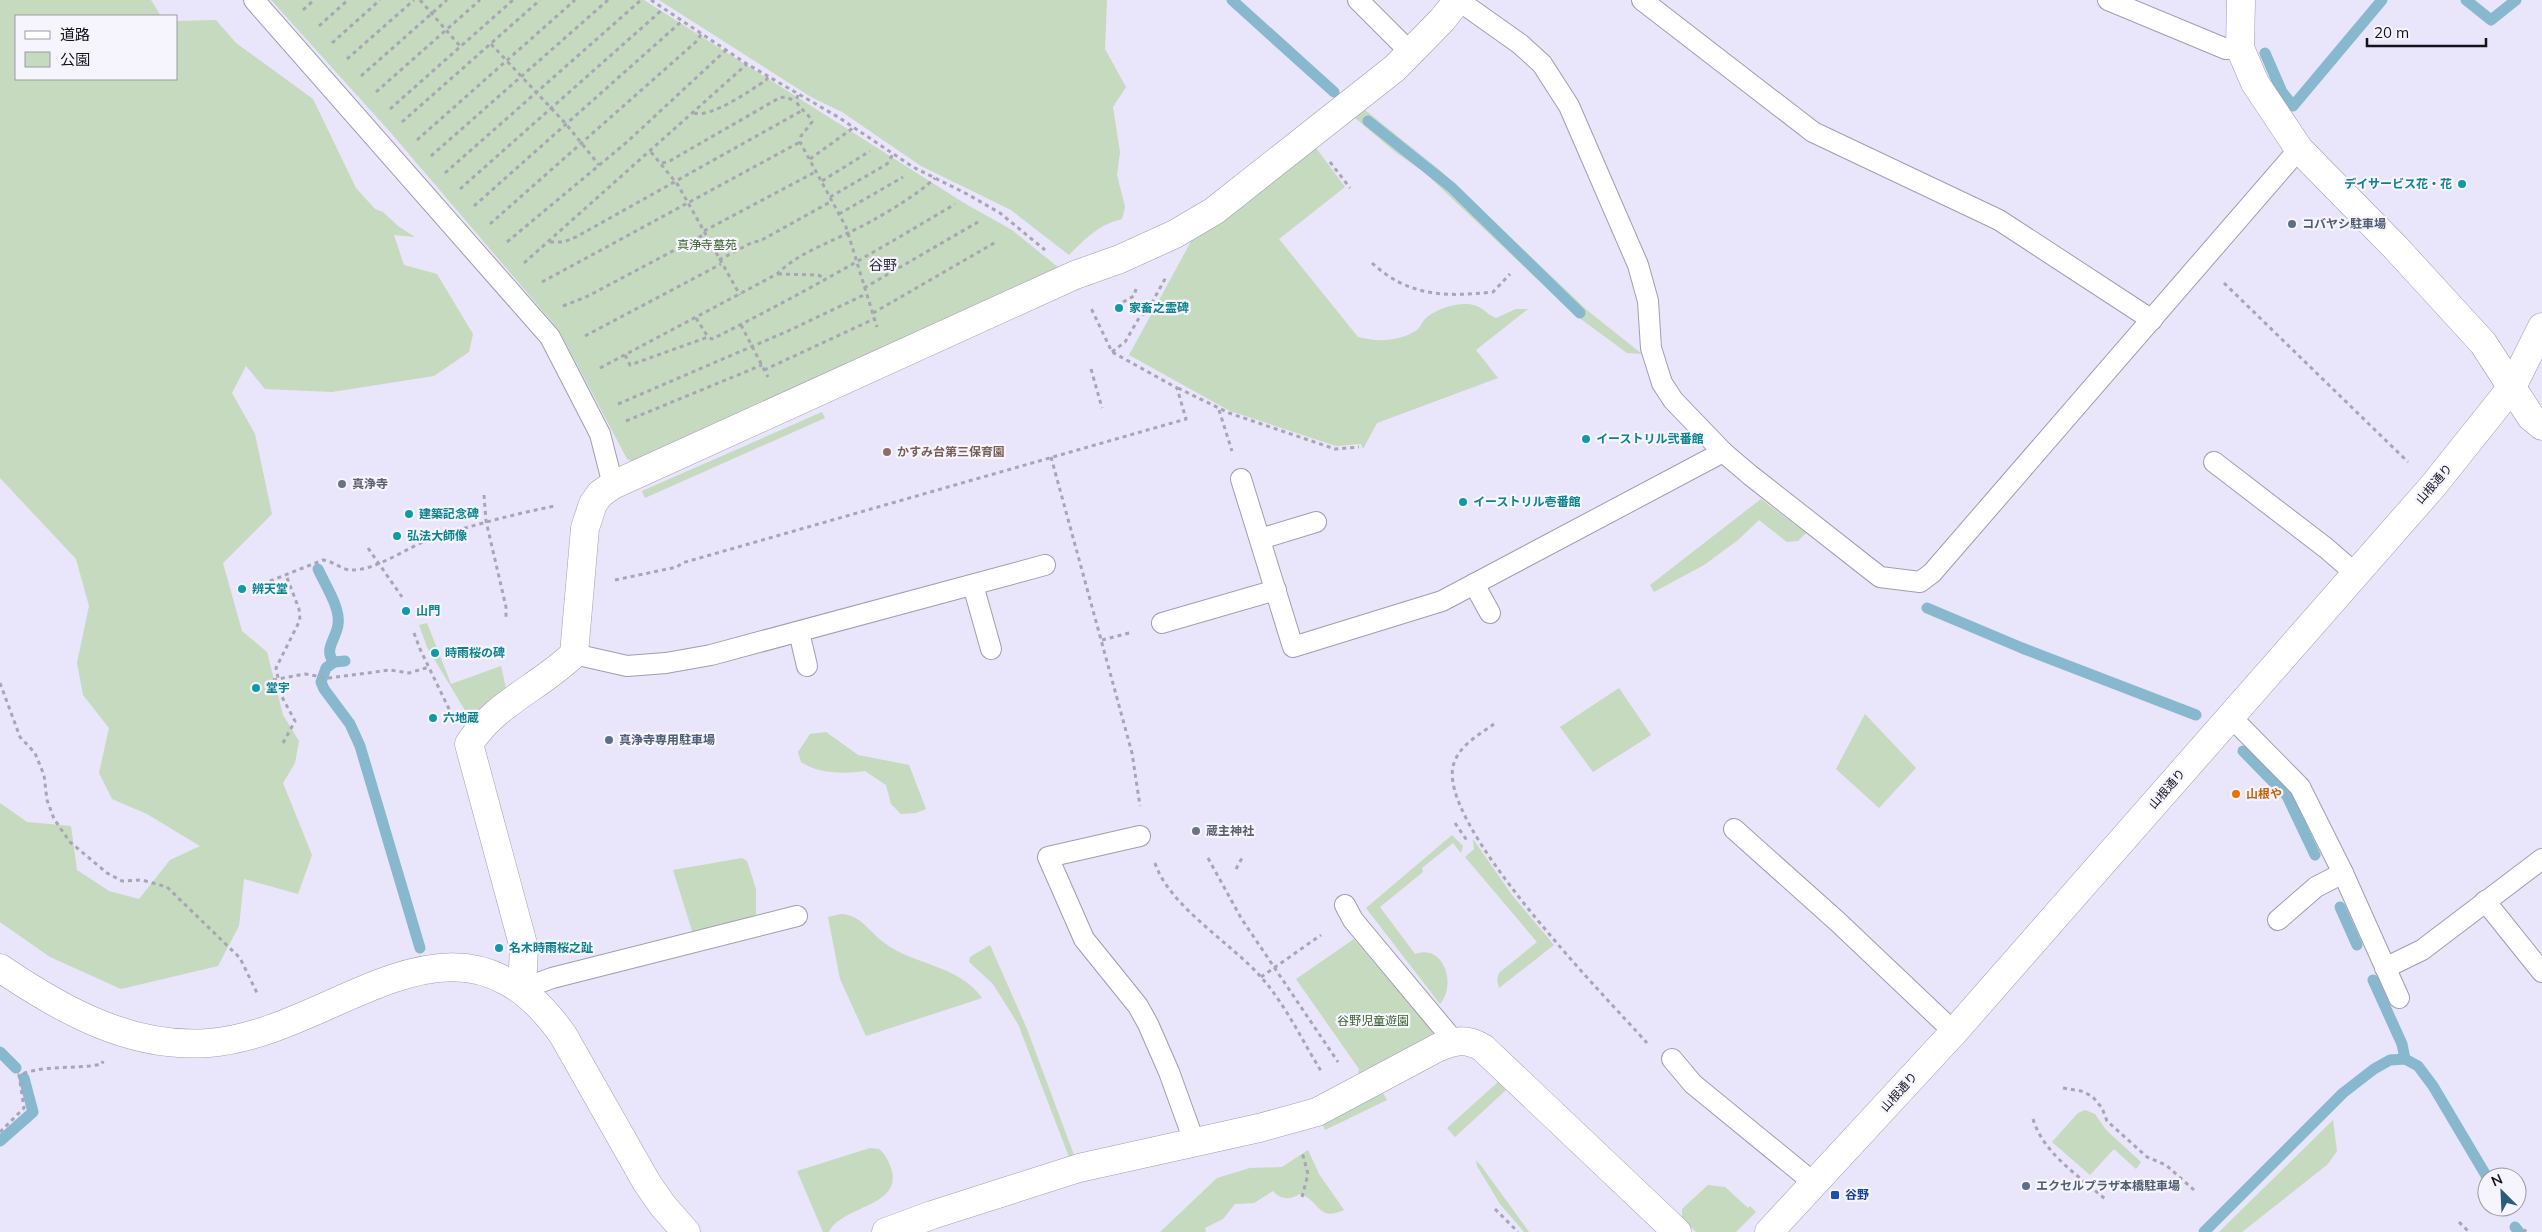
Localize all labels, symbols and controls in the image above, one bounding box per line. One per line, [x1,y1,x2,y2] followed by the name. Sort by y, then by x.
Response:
[15,15,178,80] legend
[2367,15,2486,47] scale bar
[2374,23,2409,42] text: 20 m
[60,25,90,44] text: 道路
[60,50,90,69] text: 公園
[2344,176,2452,191] place label: デイサービス花・花
[2456,178,2468,190] marker: デイサービス花・花
[2302,216,2386,231] place label: コバヤシ駐車場
[2286,218,2298,230] marker: コバヤシ駐車場
[677,237,737,252] park label: 真浄寺墓苑
[869,256,897,274] district label: 谷野
[1129,300,1189,315] place label: 家畜之霊碑
[1113,302,1125,314] marker: 家畜之霊碑
[1596,431,1703,446] place label: イーストリル弐番館
[1580,433,1592,445] marker: イーストリル弐番館
[897,444,1005,459] place label: かすみ台第三保育園
[881,446,893,458] marker: かすみ台第三保育園
[2412,461,2455,507] street label: 山根通り
[352,476,388,491] place label: 真浄寺
[336,478,348,490] marker: 真浄寺
[1473,494,1580,509] place label: イーストリル壱番館
[1457,496,1469,508] marker: イーストリル壱番館
[419,506,479,521] place label: 建築記念碑
[403,508,415,520] marker: 建築記念碑
[407,528,467,543] place label: 弘法大師像
[391,530,403,542] marker: 弘法大師像
[252,581,288,596] place label: 辨天堂
[236,583,248,595] marker: 辨天堂
[416,603,440,618] place label: 山門
[400,605,412,617] marker: 山門
[445,645,505,660] place label: 時雨桜の碑
[429,647,441,659] marker: 時雨桜の碑
[266,680,290,695] place label: 堂宇
[250,682,262,694] marker: 堂宇
[443,710,479,725] place label: 六地蔵
[427,712,439,724] marker: 六地蔵
[619,732,715,747] place label: 真浄寺専用駐車場
[603,734,615,746] marker: 真浄寺専用駐車場
[2145,766,2188,812] street label: 山根通り
[2246,786,2282,801] place label: 山根や
[2230,788,2242,800] marker: 山根や
[1206,823,1254,838] place label: 蔵主神社
[1190,825,1202,837] marker: 蔵主神社
[509,940,593,955] place label: 名木時雨桜之趾
[493,942,505,954] marker: 名木時雨桜之趾
[1337,1013,1409,1028] park label: 谷野児童遊園
[1877,1069,1920,1115] street label: 山根通り
[2477,1167,2527,1217] north arrow
[2488,1170,2505,1190] text: N
[2036,1178,2180,1193] place label: エクセルプラザ本橋駐車場
[2020,1180,2032,1192] marker: エクセルプラザ本橋駐車場
[1845,1187,1869,1202] place label: 谷野
[1829,1189,1841,1201] marker: 谷野

